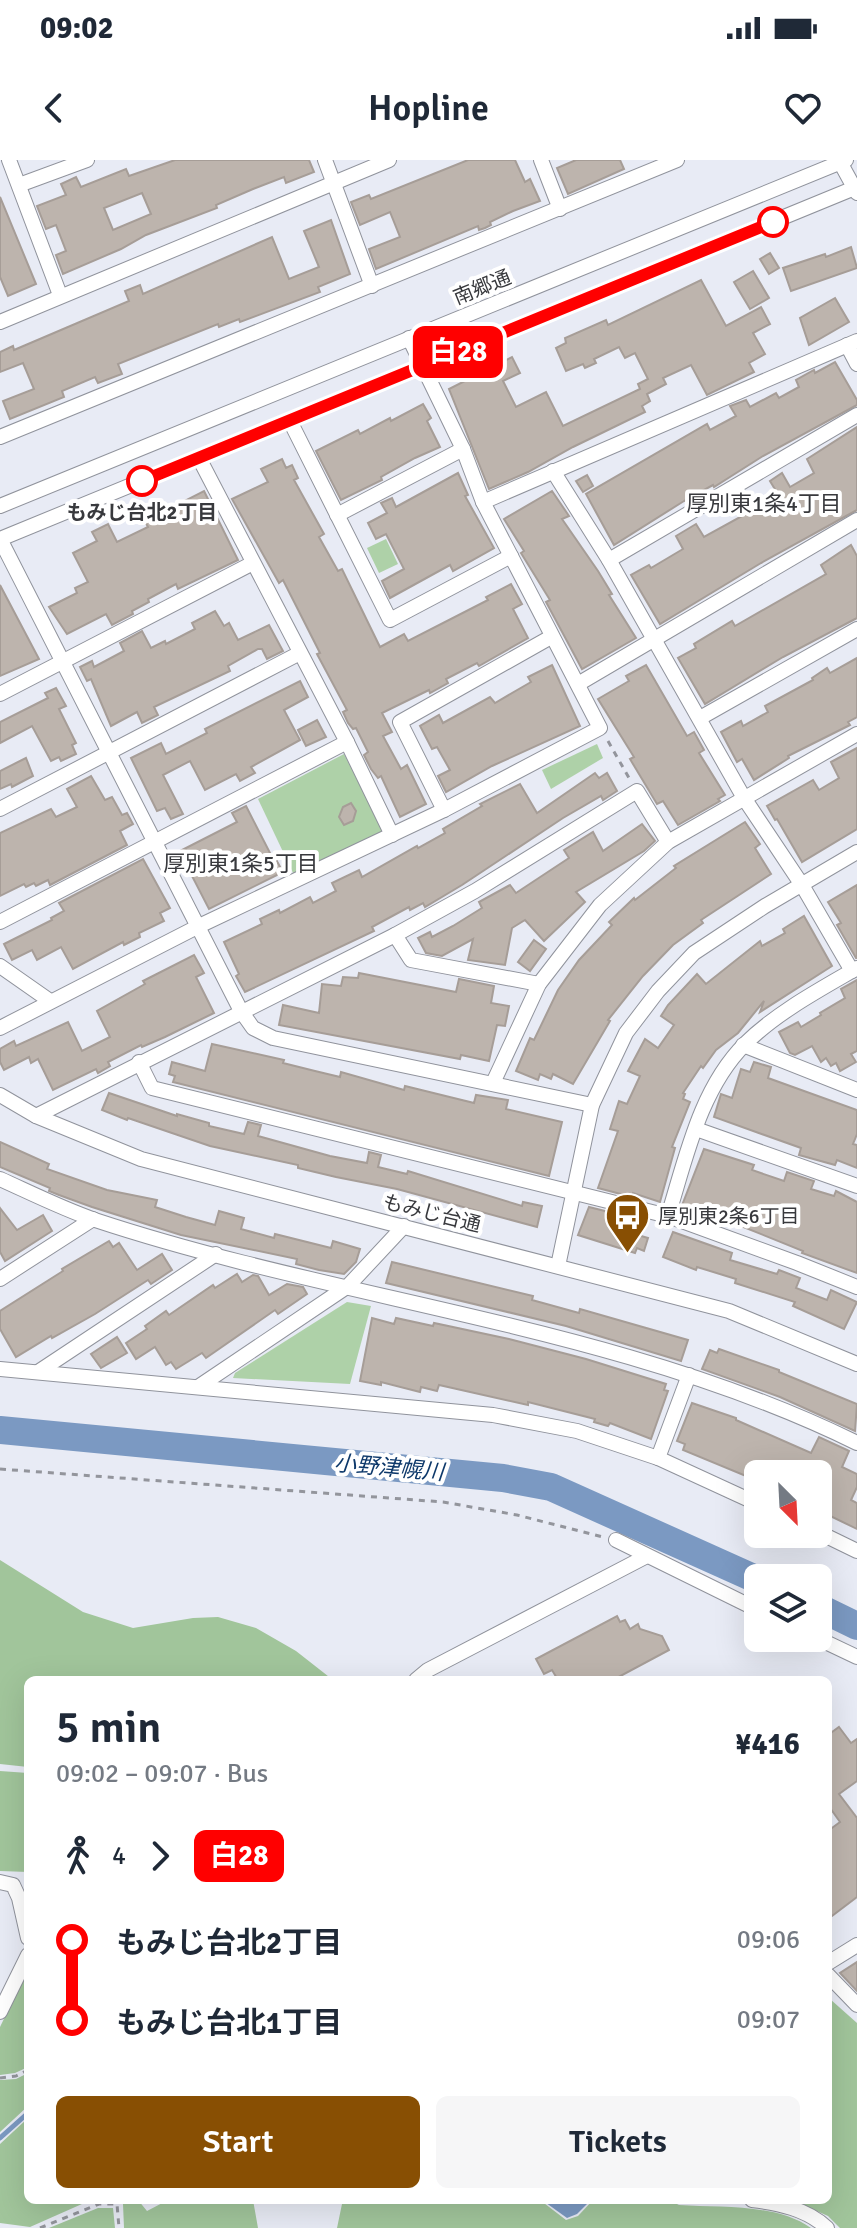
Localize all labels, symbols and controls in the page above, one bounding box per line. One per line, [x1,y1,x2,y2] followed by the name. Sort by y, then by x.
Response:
[40,10,114,47] text: 09:02
[32,86,76,130] icon: back
[368,86,489,131] text: Hopline
[781,86,825,130] icon: heart
[758,207,788,237] unlabelled marker
[450,265,515,310] street label: 南郷通
[412,326,504,378] line badge: 白28
[429,335,487,369] text: 白28
[127,466,157,496] marker: もみじ台北2丁目
[686,490,842,517] district label: 厚別東1条4丁目
[67,500,217,525] place label: もみじ台北2丁目
[163,850,319,877] district label: 厚別東1条5丁目
[380,1189,483,1238] street label: もみじ台通
[603,1192,651,1255] bus stop icon: 厚別東2条6丁目
[658,1204,800,1229] place label: 厚別東2条6丁目
[333,1449,447,1486] water label: 小野津幌川
[744,1460,832,1548] north arrow
[744,1460,832,1652] map controls
[744,1564,832,1652] button: layers
[56,1701,161,1755] text: 5 min
[735,1726,800,1763] text: ¥416
[56,1758,268,1790] text: 09:02 – 09:07 · Bus
[56,1834,100,1878] icon: walk
[138,1834,182,1878] icon: forward
[210,1839,268,1873] text: 白28
[112,1840,126,1872] text: 4
[737,1924,800,1956] text: 09:06
[116,1925,342,1962] text: もみじ台北2丁目
[737,2004,800,2036] text: 09:07
[116,2005,342,2042] text: もみじ台北1丁目
[56,2096,420,2188] button: Start
[436,2096,800,2188] button: Tickets

